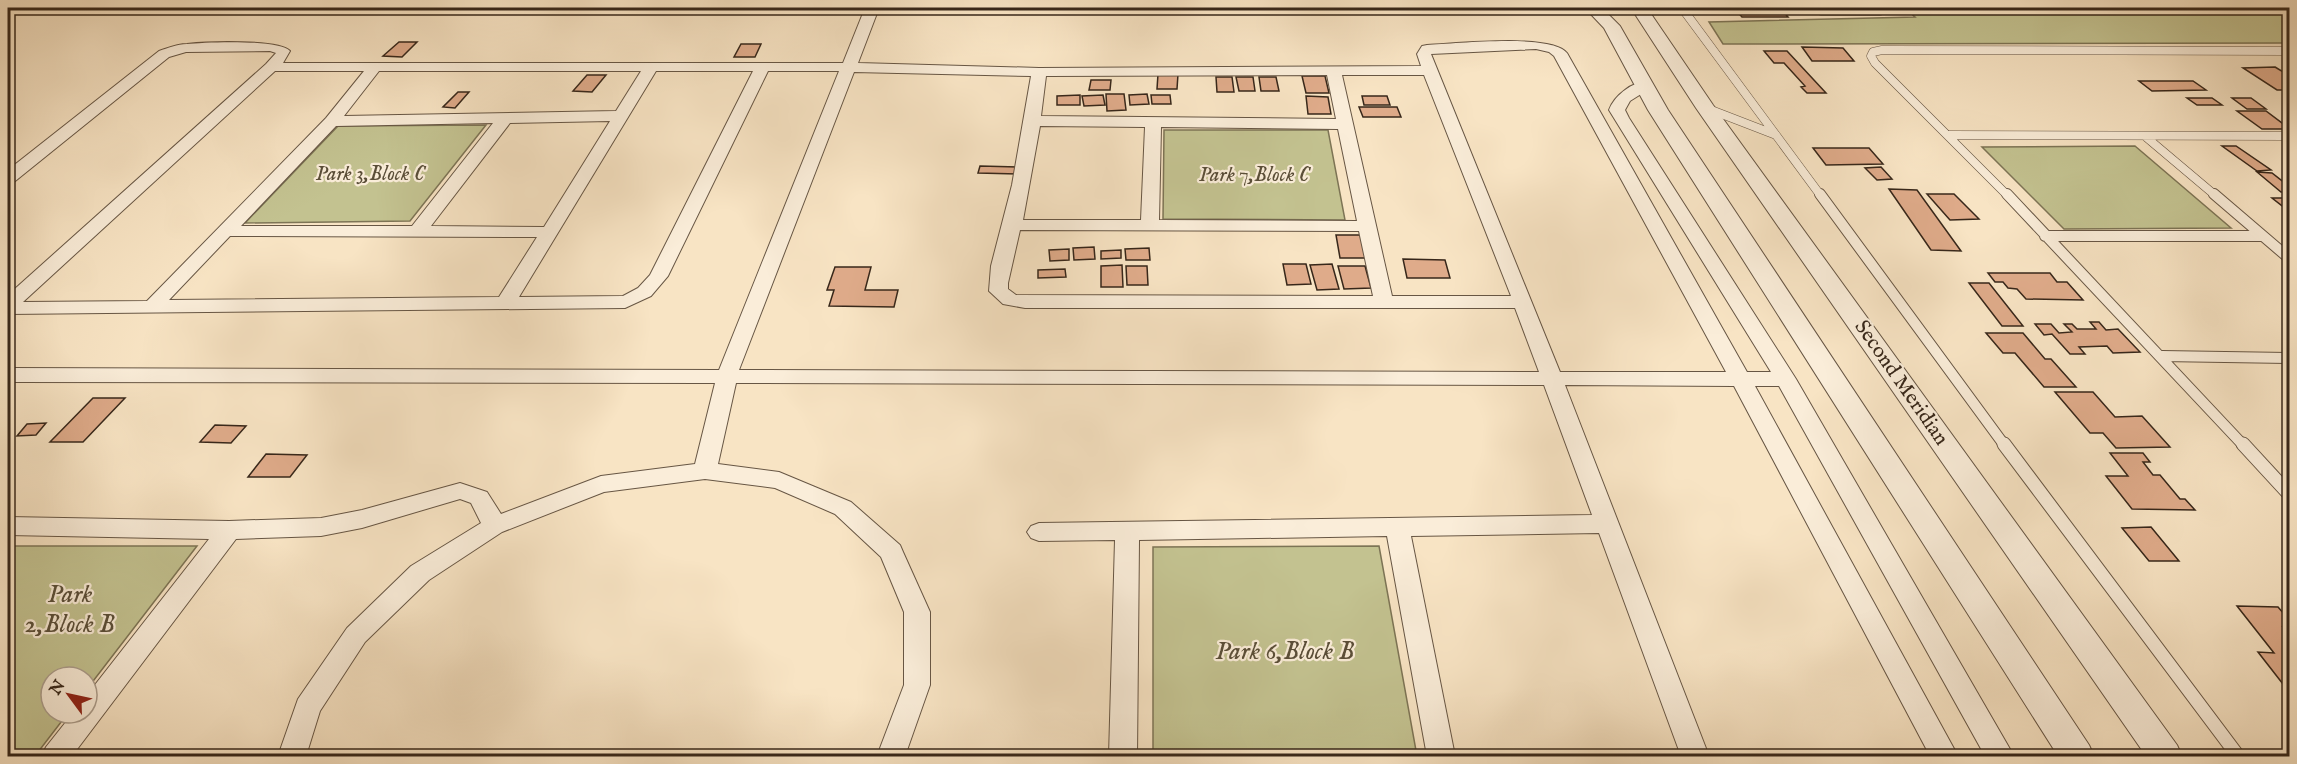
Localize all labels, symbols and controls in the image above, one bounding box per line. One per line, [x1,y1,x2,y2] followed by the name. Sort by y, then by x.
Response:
[316,161,427,188] park label: Park 3,Block C
[1199,162,1312,189] park label: Park 7,Block C
[1848,315,1954,451] street label: Second Meridian
[25,578,115,641] park label: Park 2,Block B
[1215,635,1355,668] park label: Park 6,Block B
[39,665,99,725] north arrow
[45,677,70,700] text: N

